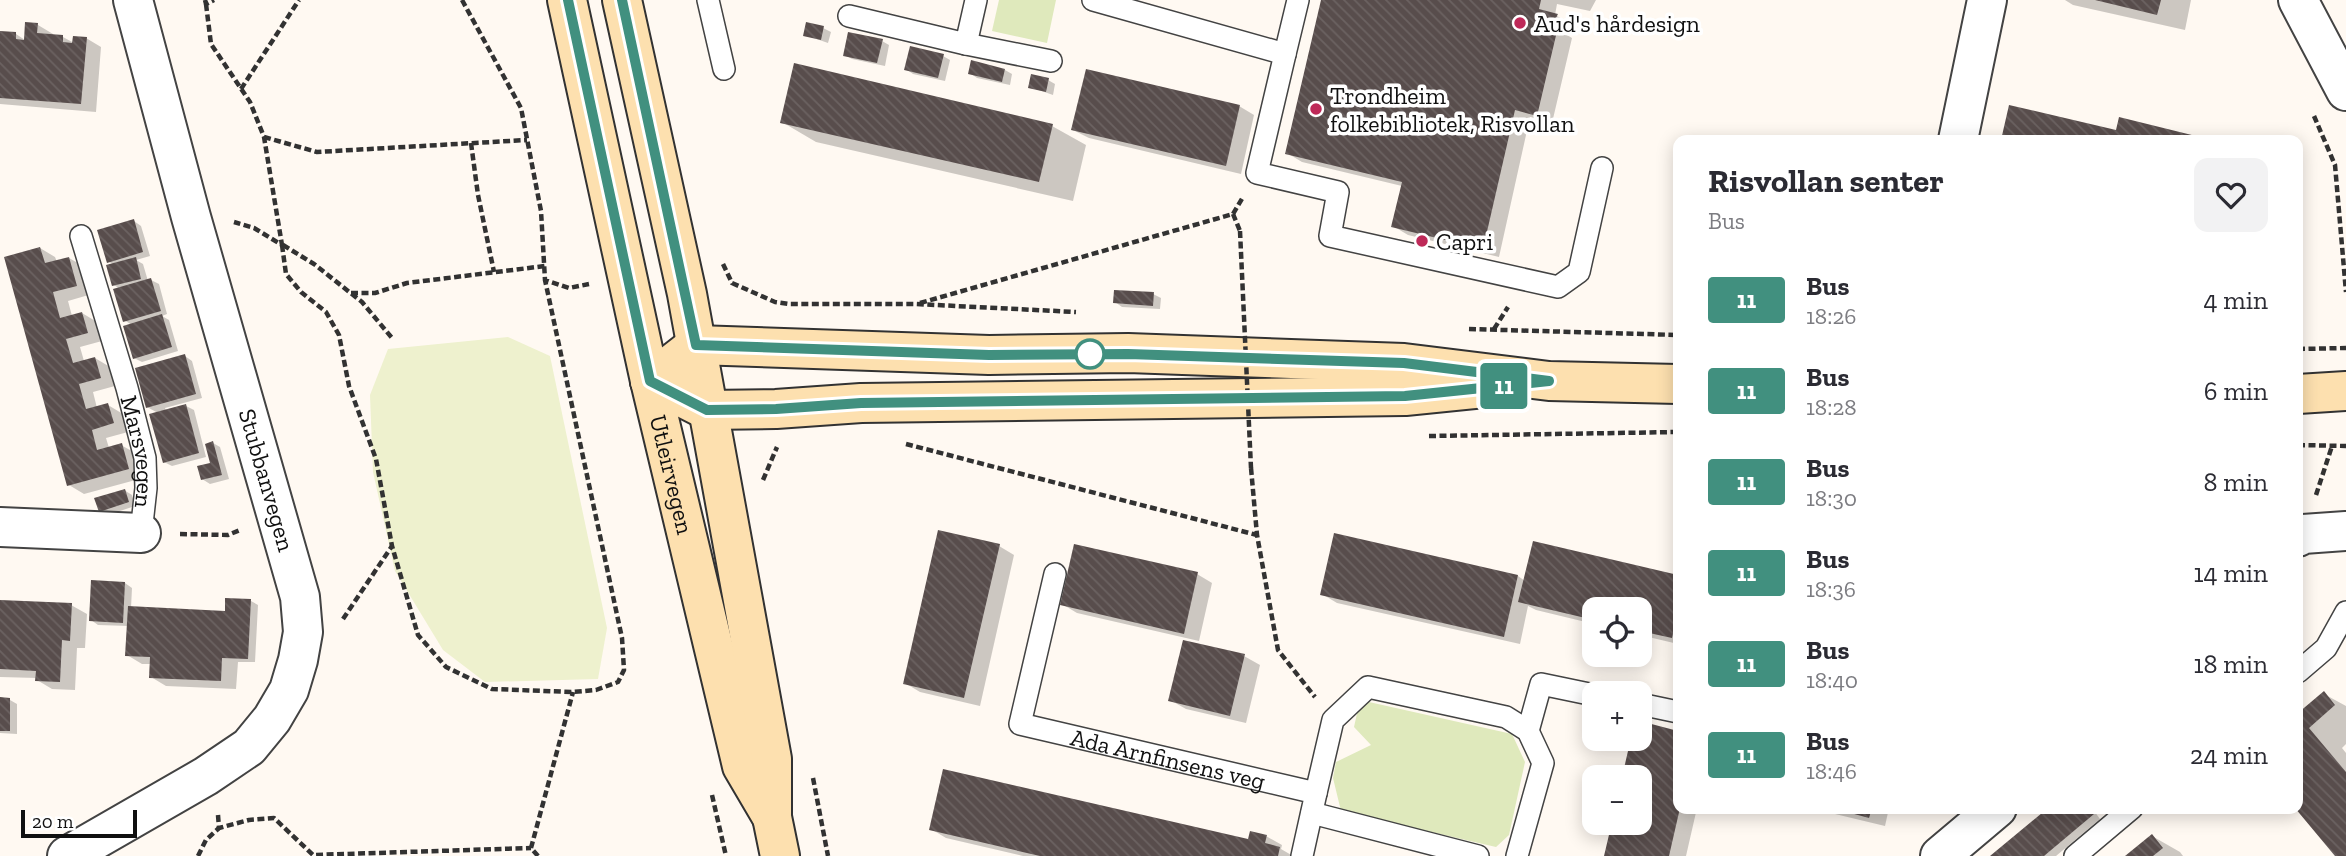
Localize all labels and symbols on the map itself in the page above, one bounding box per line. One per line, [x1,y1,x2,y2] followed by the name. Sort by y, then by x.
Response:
[1534,9,1700,38] place label: Aud's hårdesign
[1512,15,1528,31] marker: Aud's hårdesign
[1330,81,1575,138] place label: Trondheim folkebibliotek, Risvollan
[1308,101,1324,117] marker: Trondheim folkebibliotek, Risvollan
[1436,227,1493,256] place label: Capri
[1414,233,1430,249] marker: Capri
[1075,339,1105,369] unlabelled marker
[1472,363,1536,409] line badge: 11
[115,392,161,510] street label: Marsvegen
[233,405,301,555] street label: Stubbanvegen
[644,412,701,537] street label: Utleirvegen
[1068,722,1268,795] street label: Ada Arnfinsens veg
[21,807,136,839] scale bar

